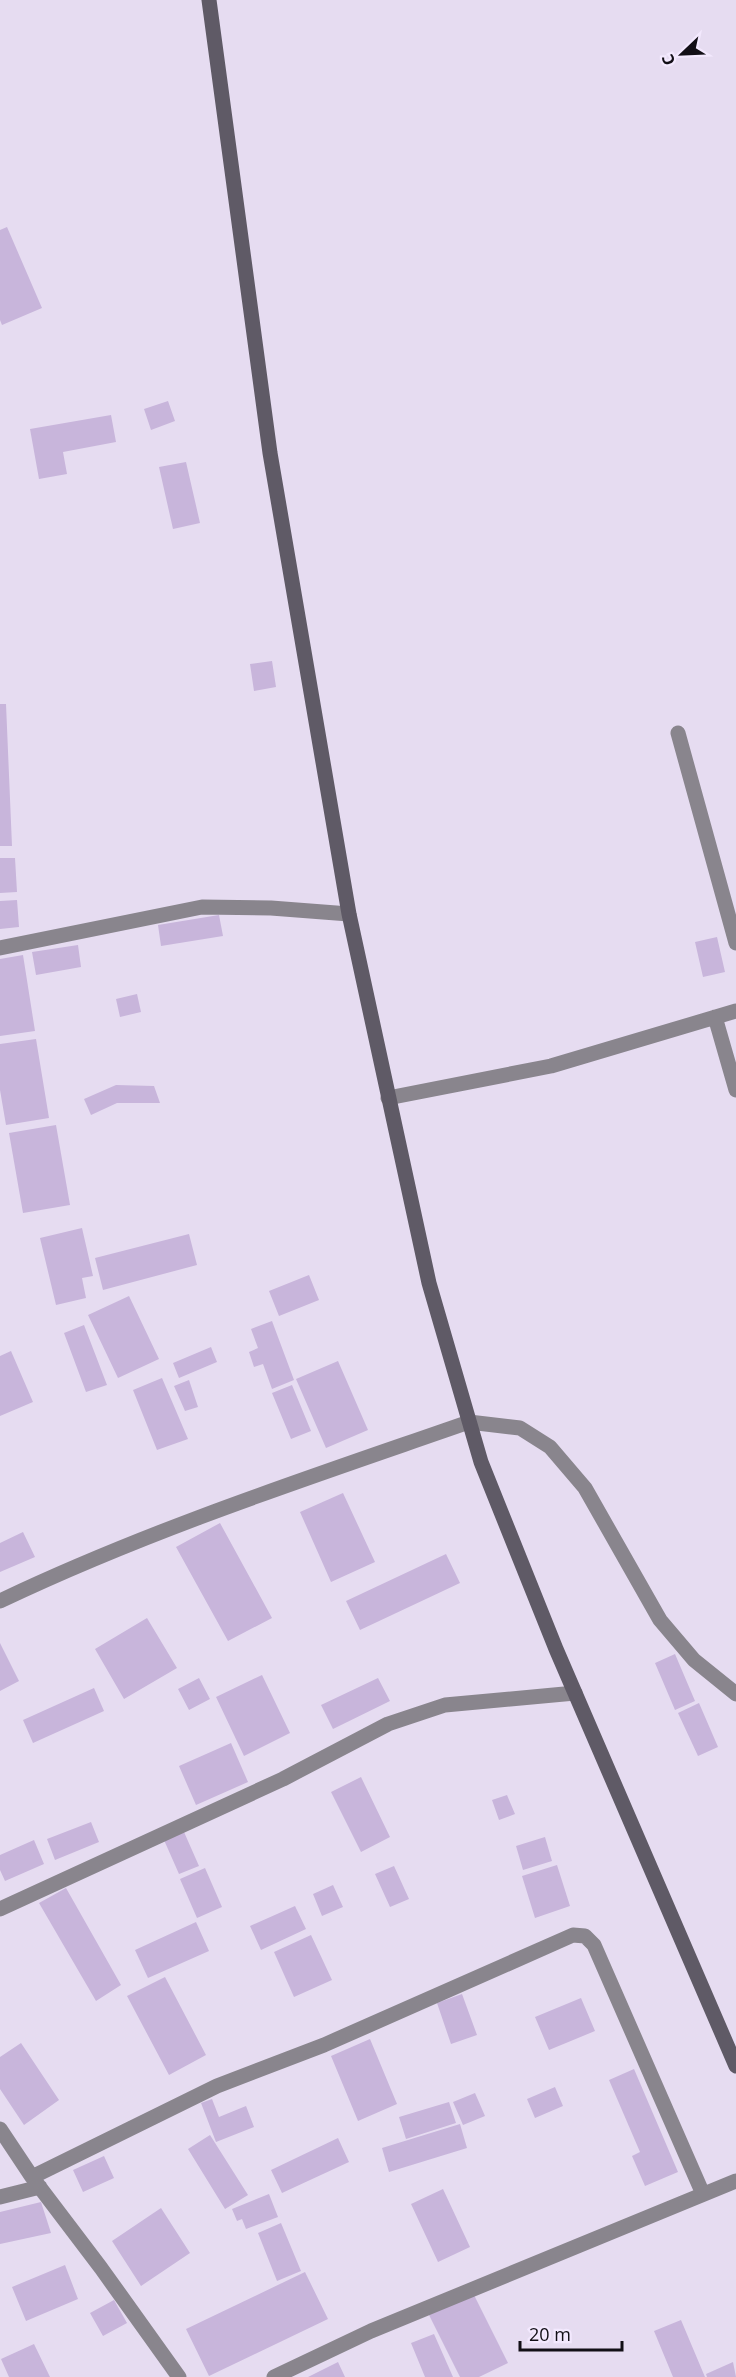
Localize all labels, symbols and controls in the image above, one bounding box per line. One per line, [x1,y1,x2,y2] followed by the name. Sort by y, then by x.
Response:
[652,24,712,84] north arrow
[656,51,680,69] text: С
[520,2314,622,2352] scale bar
[529,2322,571,2346] text: 20 m

